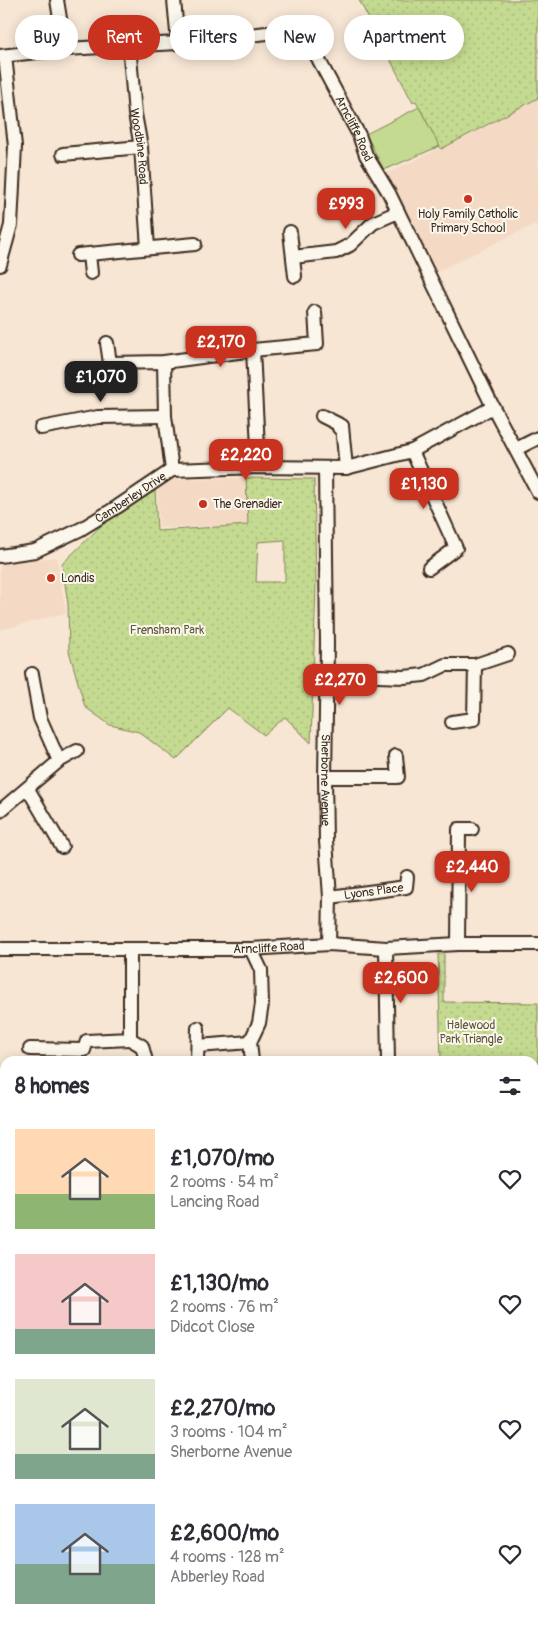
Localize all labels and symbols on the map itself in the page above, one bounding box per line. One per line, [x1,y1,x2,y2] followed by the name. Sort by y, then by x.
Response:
[332,93,376,165] street label: Arncliffe Road
[127,108,151,185] street label: Woodbine Road
[316,188,376,230] pin: £993
[462,193,474,205] marker: Holy Family Catholic Primary School
[418,207,518,236] place label: Holy Family Catholic Primary School
[180,326,262,368] pin: £2,170
[60,360,142,403] pin: £1,070
[205,438,287,481] pin: £2,220
[383,468,465,510] pin: £1,130
[92,469,169,526] street label: Camberley Drive
[213,497,283,512] place label: The Grenadier
[197,498,209,510] marker: The Grenadier
[61,571,95,586] place label: Londis
[45,572,57,584] marker: Londis
[130,623,204,638] park label: Frensham Park
[299,664,381,706] pin: £2,270
[317,734,333,826] street label: Sherborne Avenue
[431,850,513,893] pin: £2,440
[343,880,404,903] street label: Lyons Place
[233,938,305,957] street label: Arncliffe Road
[360,962,442,1004] pin: £2,600
[439,1018,503,1047] park label: Halewood Park Triangle

